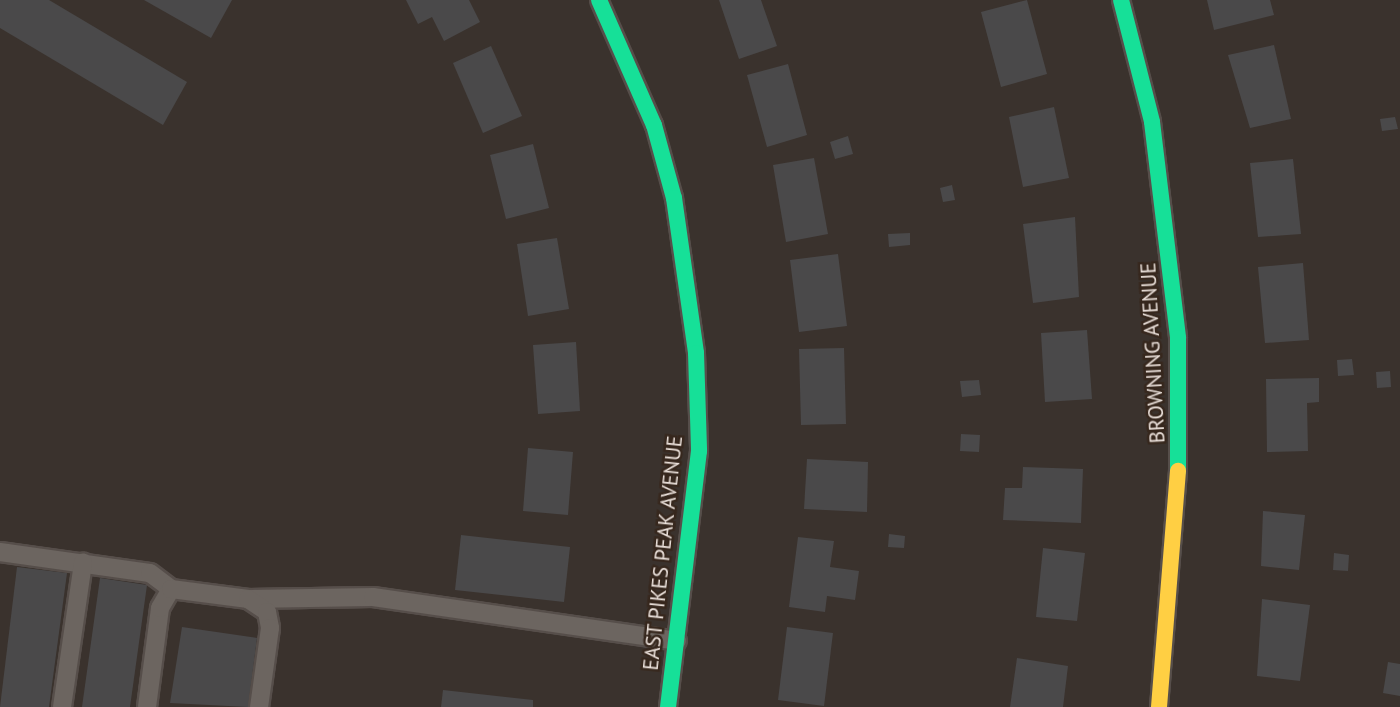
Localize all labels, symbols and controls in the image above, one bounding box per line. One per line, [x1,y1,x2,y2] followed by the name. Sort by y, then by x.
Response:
[1136,262,1170,444] street label: BROWNING AVENUE
[638,433,688,673] street label: EAST PIKES PEAK AVENUE

